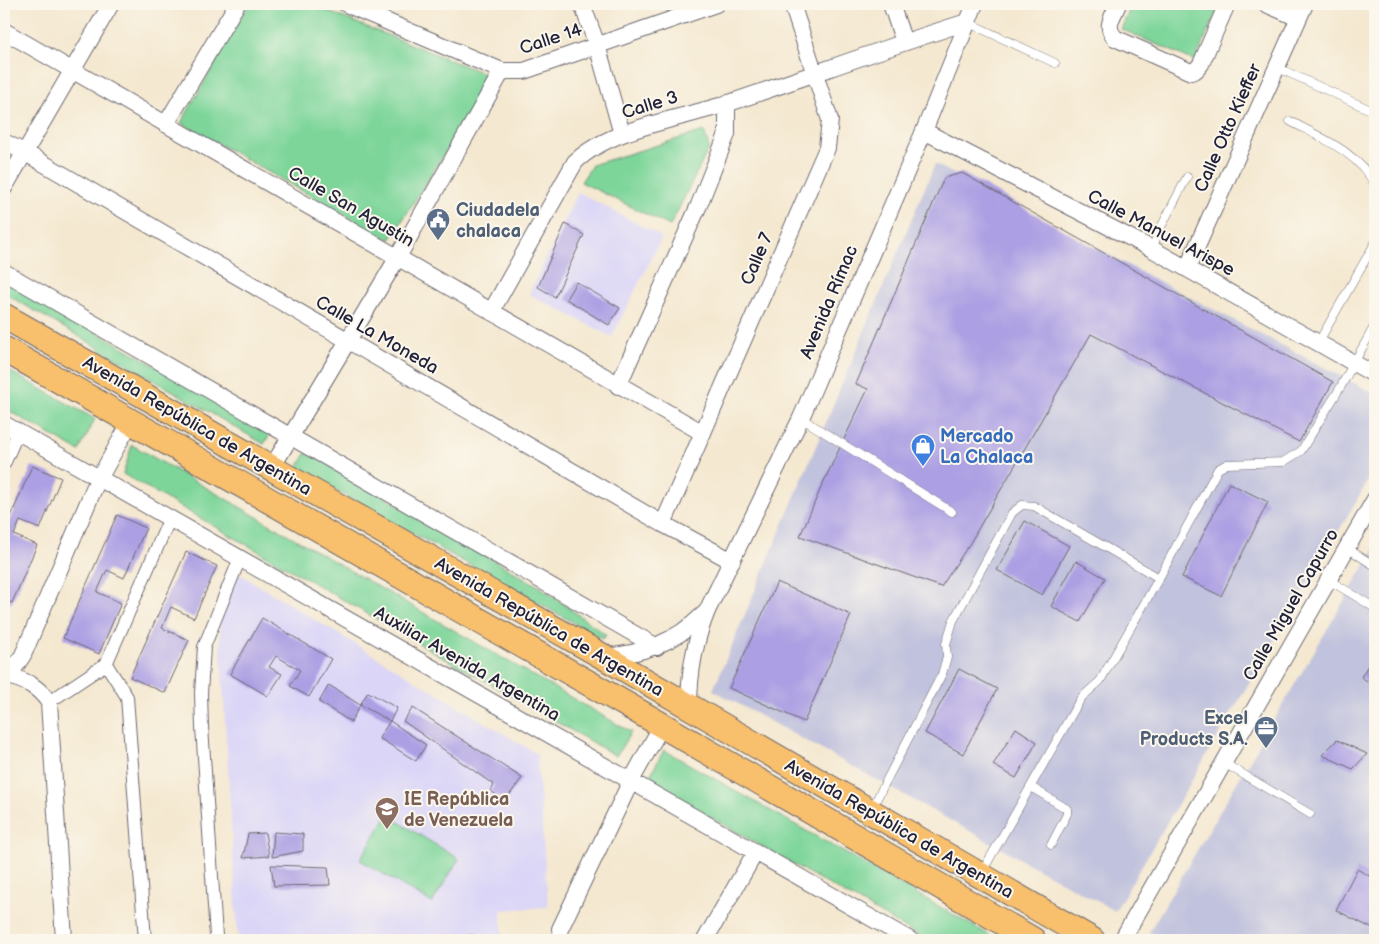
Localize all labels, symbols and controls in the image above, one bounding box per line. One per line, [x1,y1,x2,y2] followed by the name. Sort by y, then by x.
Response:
[517,19,585,59] street label: Calle 14
[1190,60,1266,196] street label: Calle Otto Kieffer
[619,87,681,123] street label: Calle 3
[284,162,418,252] street label: Calle San Agustin
[1084,185,1238,281] street label: Calle Manuel Arispe
[456,200,540,242] place label: Ciudadela chalaca
[425,207,451,241] public building icon: Ciudadela chalaca
[737,230,777,288] street label: Calle 7
[796,242,862,362] street label: Avenida Rímac
[312,291,442,379] street label: Calle La Moneda
[79,352,315,500] street label: Avenida República de Argentina
[940,426,1033,468] place label: Mercado La Chalaca
[910,433,936,467] shop icon: Mercado La Chalaca
[1239,525,1343,685] street label: Calle Miguel Capurro
[431,553,667,701] street label: Avenida República de Argentina
[370,602,564,726] street label: Auxiliar Avenida Argentina
[1140,708,1248,750] place label: Excel Products S.A.
[1253,715,1279,749] office icon: Excel Products S.A.
[781,755,1017,903] street label: Avenida República de Argentina
[404,789,513,831] place label: IE República de Venezuela
[374,796,400,830] school or university icon: IE República de Venezuela

